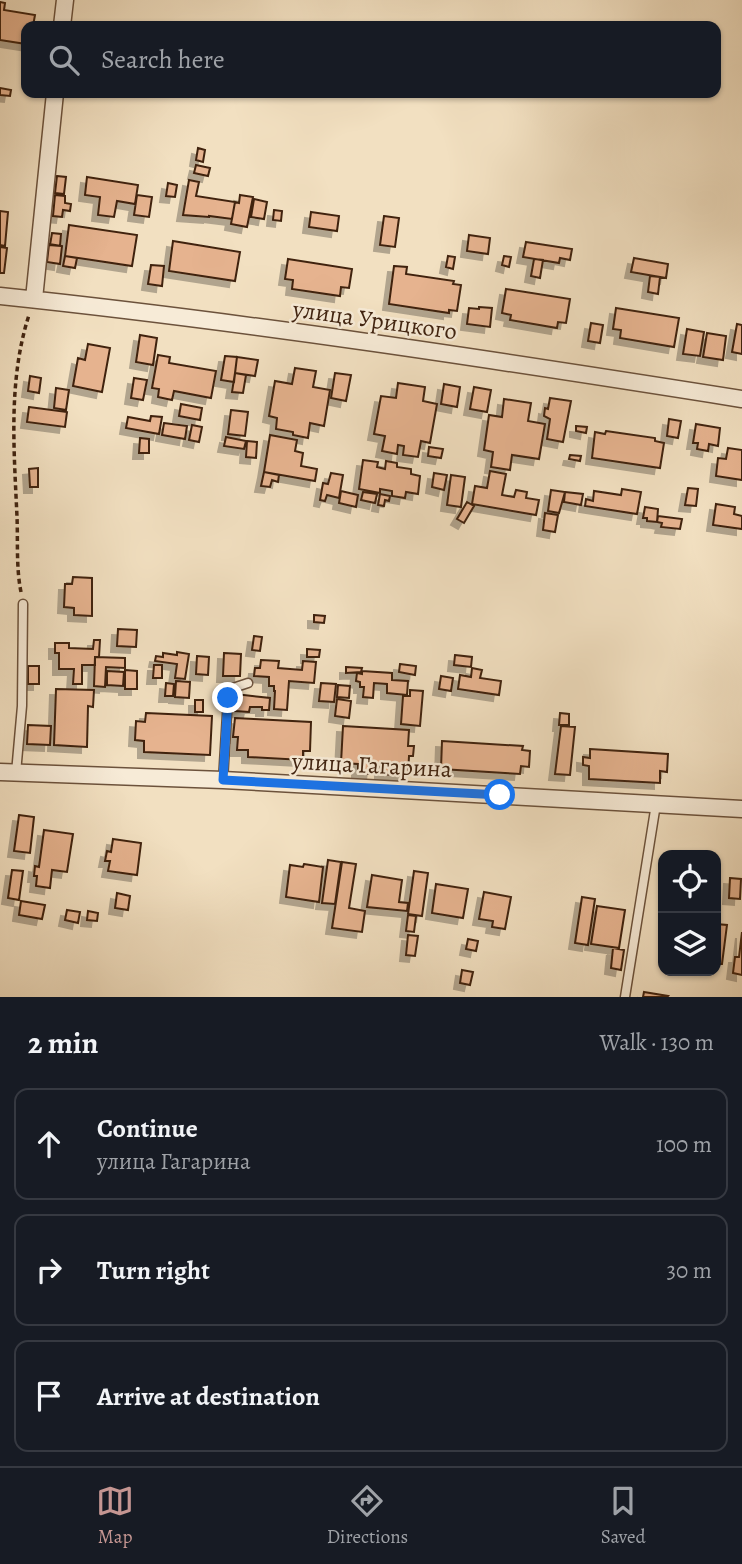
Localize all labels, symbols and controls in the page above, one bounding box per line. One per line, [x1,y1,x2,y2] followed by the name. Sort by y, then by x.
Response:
[21,21,721,98] search box
[45,41,83,79] icon: search
[101,42,225,77] text: Search here
[290,293,459,347] street label: улица Урицкого
[212,682,243,713] route end
[290,745,453,785] street label: улица Гагарина
[484,779,515,810] route start
[658,850,721,976] map controls
[658,850,721,913] button: locate
[658,913,721,976] button: layers
[28,1023,98,1063] text: 2 min
[600,1027,714,1058] text: Walk · 130 m
[97,1111,198,1146] text: Continue
[30,1125,68,1163] icon: ahead
[656,1129,712,1160] text: 100 m
[97,1146,251,1177] text: улица Гагарина
[30,1251,68,1289] icon: right
[97,1253,210,1288] text: Turn right
[666,1255,712,1286] text: 30 m
[30,1377,68,1415] icon: arrive
[97,1379,320,1414] text: Arrive at destination
[96,1482,134,1550] tab: Map
[327,1482,408,1550] tab: Directions
[601,1482,646,1550] tab: Saved

